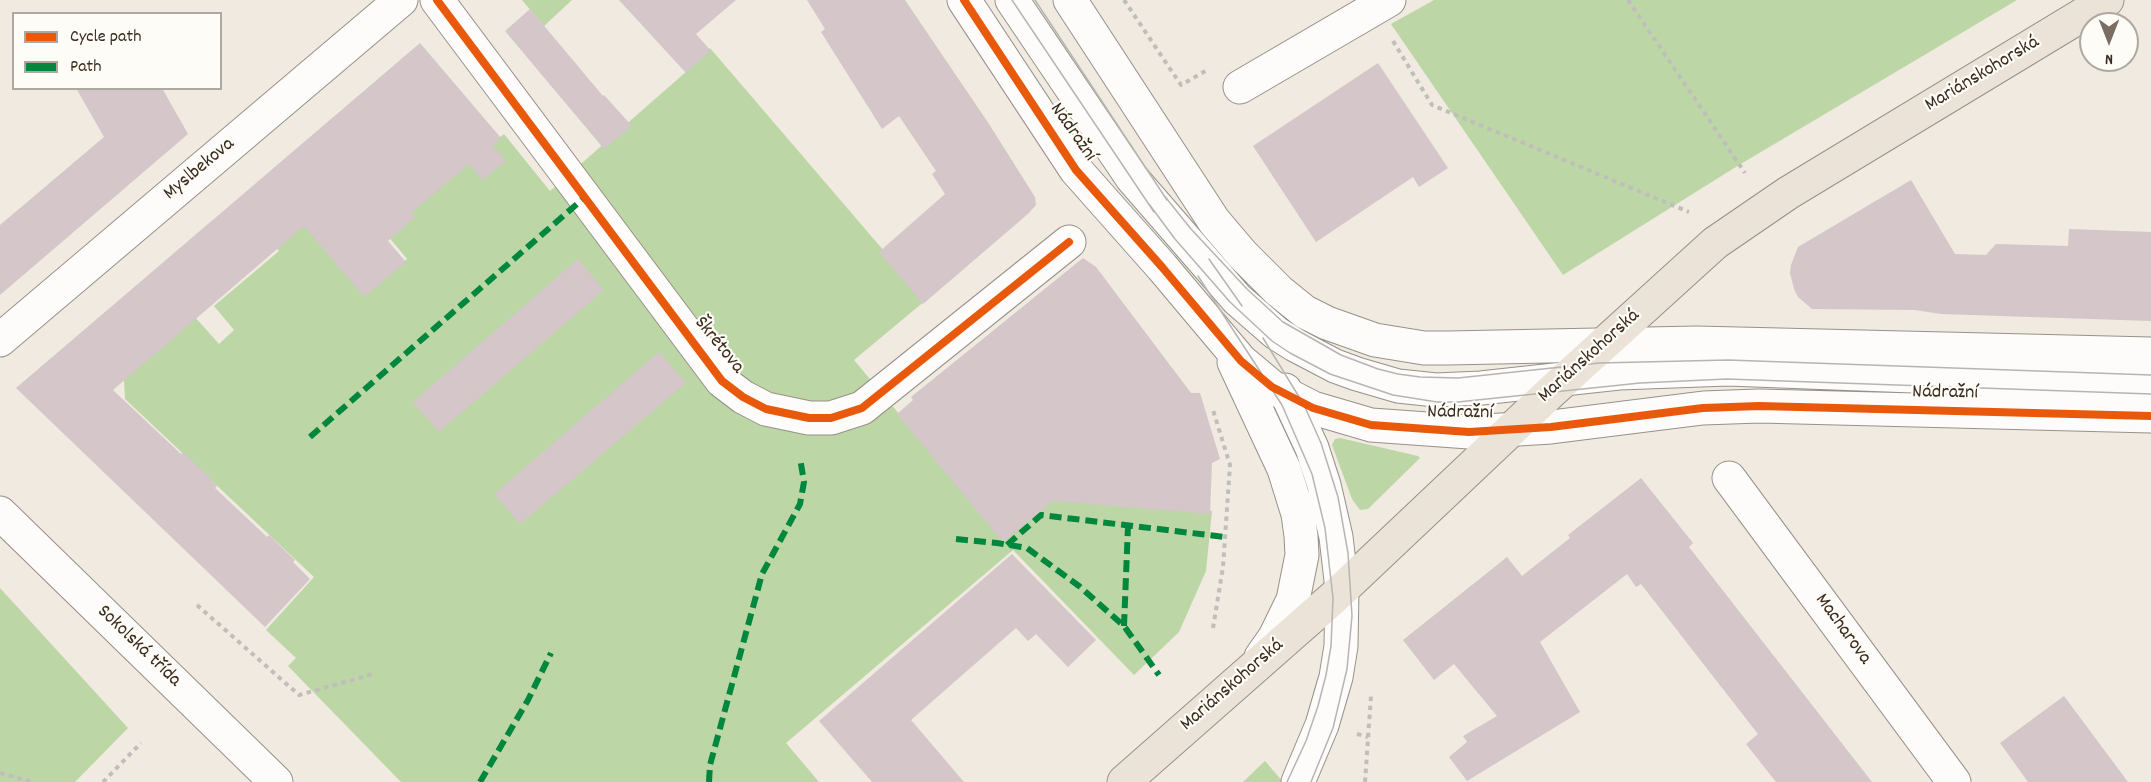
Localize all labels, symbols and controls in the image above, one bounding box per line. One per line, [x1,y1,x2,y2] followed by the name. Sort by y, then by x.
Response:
[12,12,222,90] legend
[2079,12,2139,72] north arrow
[70,25,141,50] text: Cycle path
[1922,31,2044,119] street label: Mariánskohorská
[2105,47,2113,70] text: N
[70,55,102,80] text: Path
[1043,99,1101,167] street label: Nádražní
[160,133,240,207] street label: Myslbekova
[1534,305,1646,409] street label: Mariánskohorská
[688,313,748,379] street label: Škrétova
[1912,381,1978,407] street label: Nádražní
[1427,401,1493,427] street label: Nádražní
[1808,590,1876,670] street label: Macharova
[91,601,185,693] street label: Sokolská třída
[1176,635,1290,737] street label: Mariánskohorská

